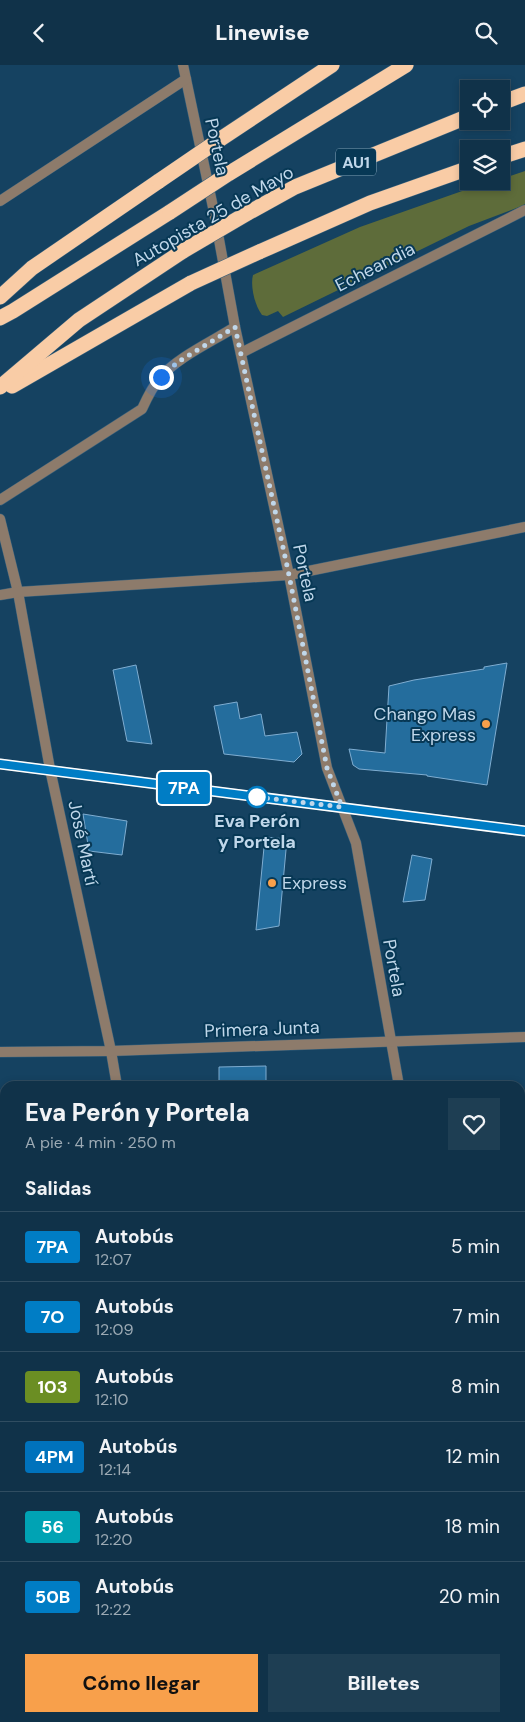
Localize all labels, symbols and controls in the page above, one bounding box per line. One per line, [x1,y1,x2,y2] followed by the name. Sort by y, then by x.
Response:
[215,18,310,47] text: Linewise
[25,19,53,47] icon: back
[472,19,500,47] icon: search
[460,80,510,190] map controls
[460,80,510,130] button: locate
[199,116,235,178] street label: Portela
[460,140,510,190] button: layers
[336,149,376,175] road number: AU1
[128,160,298,272] street label: Autopista 25 de Mayo
[331,237,419,297] street label: Echeandia
[149,365,174,390] your location
[287,542,323,604] street label: Portela
[374,702,476,747] place label: Chango Mas Express
[480,718,492,730] marker: Chango Mas Express
[155,772,213,804] line badge: 7PA
[168,776,200,800] text: 7PA
[246,786,268,808] marker: Eva Perón y Portela
[62,798,104,888] street label: José Martí
[214,809,300,854] place label: Eva Perón y Portela
[282,871,347,895] place label: Express
[266,877,278,889] marker: Express
[377,937,411,999] street label: Portela
[204,1015,320,1043] street label: Primera Junta
[25,1097,250,1128] text: Eva Perón y Portela
[448,1098,500,1150] button: heart
[25,1132,176,1153] text: A pie · 4 min · 250 m
[25,1176,92,1201] text: Salidas
[95,1224,174,1249] text: Autobús
[451,1234,500,1259] text: 5 min
[36,1235,69,1259] text: 7PA
[95,1249,132,1270] text: 12:07
[95,1294,174,1319] text: Autobús
[452,1304,500,1329] text: 7 min
[41,1305,64,1329] text: 7O
[95,1319,133,1340] text: 12:09
[95,1364,174,1389] text: Autobús
[451,1374,500,1399] text: 8 min
[37,1375,68,1399] text: 103
[95,1389,128,1410] text: 12:10
[99,1434,178,1459] text: Autobús
[446,1444,500,1469] text: 12 min
[35,1445,74,1469] text: 4PM
[99,1459,131,1480] text: 12:14
[95,1504,174,1529] text: Autobús
[445,1514,500,1539] text: 18 min
[41,1515,64,1539] text: 56
[95,1529,132,1550] text: 12:20
[95,1574,174,1599] text: Autobús
[439,1584,500,1609] text: 20 min
[35,1585,70,1609] text: 50B
[95,1599,131,1620] text: 12:22
[25,1654,258,1712] button: Cómo llegar
[268,1654,500,1712] button: Billetes

